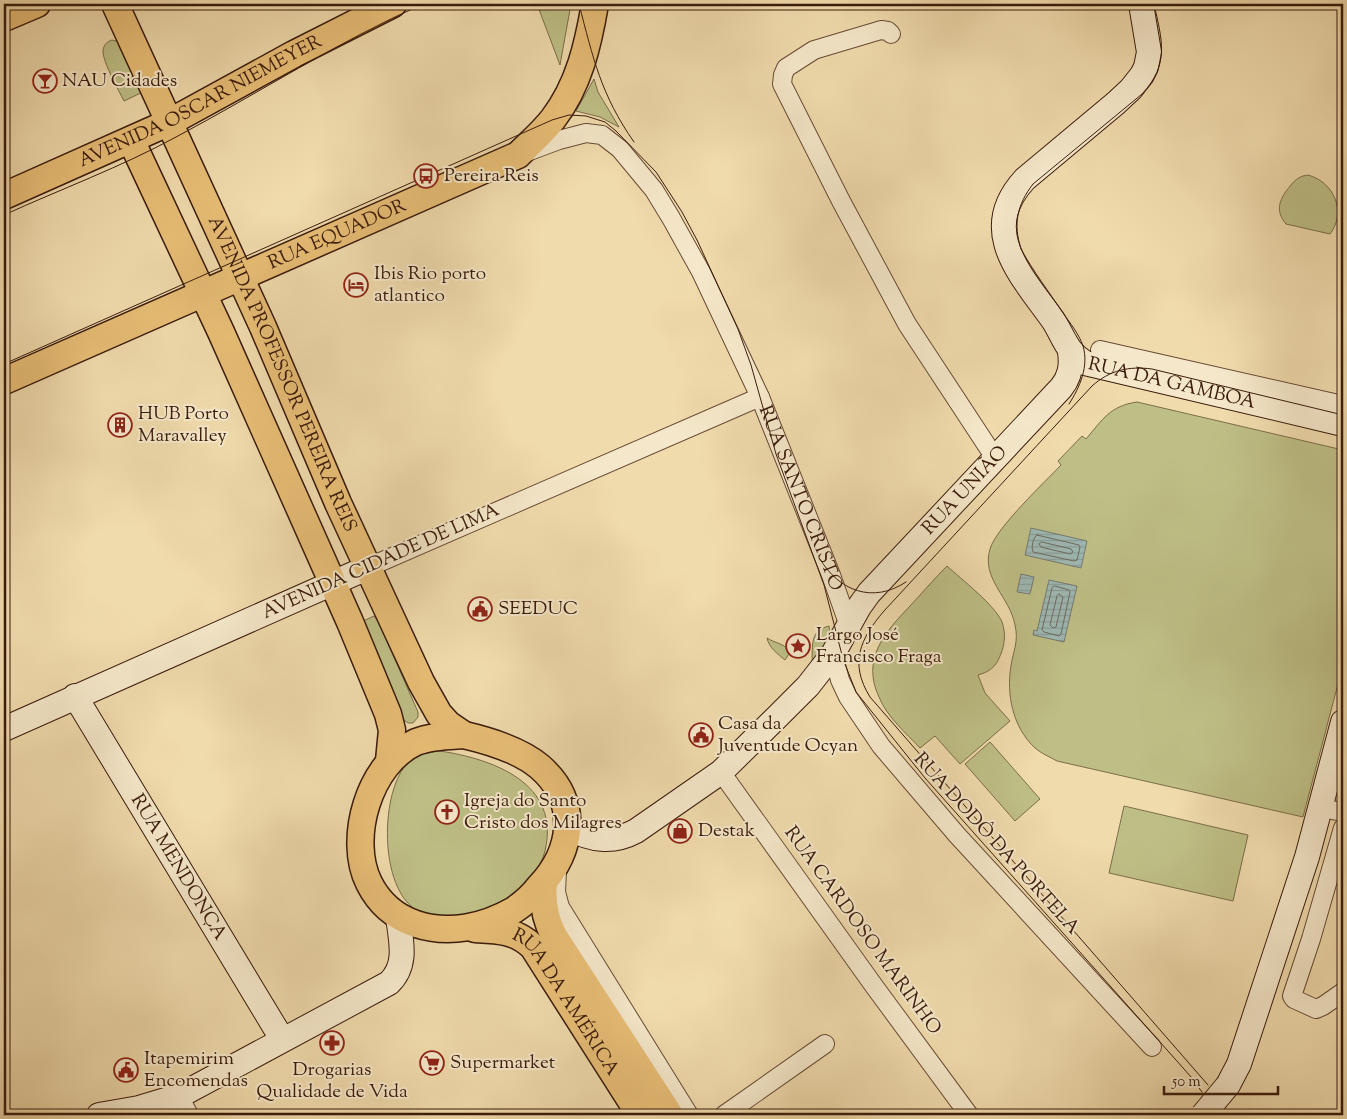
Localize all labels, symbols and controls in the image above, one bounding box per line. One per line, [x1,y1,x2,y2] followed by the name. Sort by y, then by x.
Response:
[74,28,327,175] street label: AVENIDA OSCAR NIEMEYER
[32,68,58,94] bar icon: NAU Cidades
[62,68,177,95] place label: NAU Cidades
[413,163,439,189] bus stop icon: Pereira Reis
[444,163,539,190] place label: Pereira Reis
[264,192,411,277] street label: RUA EQUADOR
[200,212,363,537] street label: AVENIDA PROFESSOR PEREIRA REIS
[374,261,486,310] place label: Ibis Rio porto atlantico
[343,272,369,298] hotel icon: Ibis Rio porto atlantico
[1085,351,1259,416] street label: RUA DA GAMBOA
[138,401,229,450] place label: HUB Porto Maravalley
[751,401,849,595] street label: RUA SANTO CRISTO
[107,412,133,438] building icon: HUB Porto Maravalley
[916,440,1014,541] street label: RUA UNIÃO
[258,497,505,627] street label: AVENIDA CIDADE DE LIMA
[467,596,493,622] public building icon: SEEDUC
[498,596,578,623] place label: SEEDUC
[816,622,942,671] place label: Largo José Francisco Fraga
[785,633,811,659] place icon: Largo José Francisco Fraga
[717,711,858,760] place label: Casa da Juventude Ocyan
[688,722,714,748] public building icon: Casa da Juventude Ocyan
[907,747,1086,942] street label: RUA DODÔ DA PORTELA
[464,788,622,837] place label: Igreja do Santo Cristo dos Milagres
[124,789,233,946] street label: RUA MENDONÇA
[434,799,460,825] church icon: Igreja do Santo Cristo dos Milagres
[667,818,693,844] shop icon: Destak
[698,818,756,845] place label: Destak
[777,821,947,1041] street label: RUA CARDOSO MARINHO
[507,922,626,1082] street label: RUA DA AMÉRICA
[319,1030,345,1056] pharmacy icon: Drogarias Qualidade de Vida
[144,1046,248,1095] place label: Itapemirim Encomendas
[419,1050,445,1076] supermarket icon: Supermarket
[450,1050,556,1077] place label: Supermarket
[113,1057,139,1083] public building icon: Itapemirim Encomendas
[256,1057,408,1106] place label: Drogarias Qualidade de Vida
[1164,1064,1278,1096] scale bar
[1171,1072,1201,1093] text: 50 m

